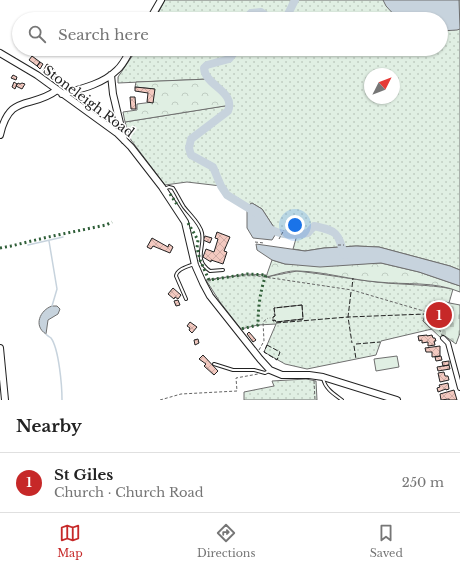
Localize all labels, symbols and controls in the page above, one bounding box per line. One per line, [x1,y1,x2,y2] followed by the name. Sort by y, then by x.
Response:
[12,12,448,56] search box
[26,23,48,45] icon: search
[58,25,149,44] text: Search here
[40,62,138,141] street label: Stoneleigh Road
[364,68,400,104] north arrow
[285,215,305,235] your location
[426,300,452,330] pin: 1
[16,416,82,437] text: Nearby
[54,465,113,484] text: St Giles
[26,474,32,491] text: 1
[402,474,444,491] text: 250 m
[54,484,204,501] text: Church · Church Road
[57,522,83,560] tab: Map
[197,522,255,560] tab: Directions
[370,522,403,560] tab: Saved

